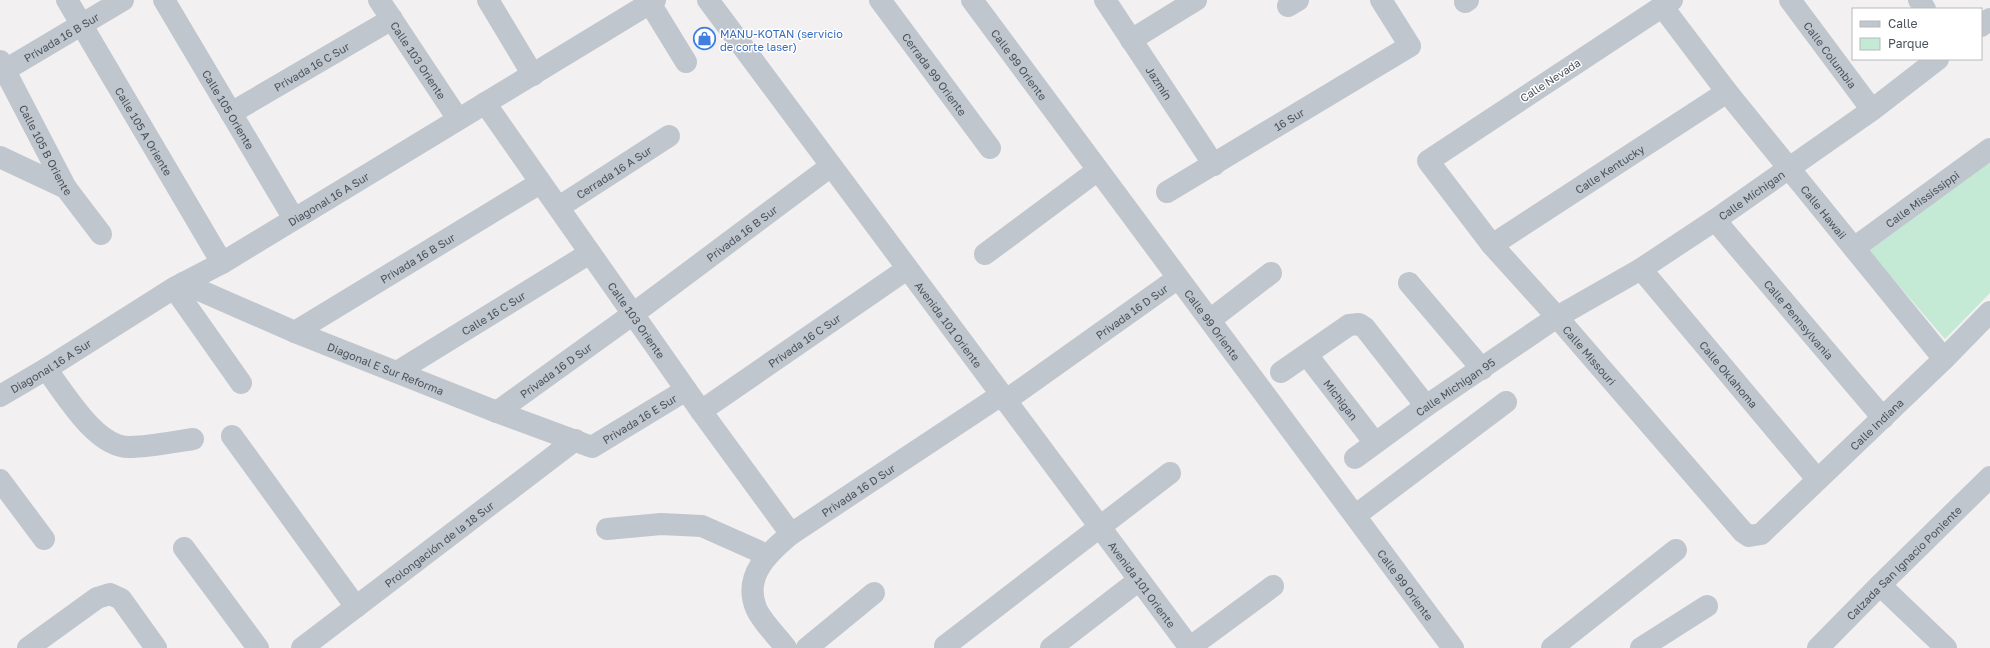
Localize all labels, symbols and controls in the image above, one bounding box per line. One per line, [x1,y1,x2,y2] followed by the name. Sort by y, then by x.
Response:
[1852,8,1982,60] legend
[21,9,102,64] street label: Privada 16 B Sur
[1888,16,1918,31] text: Calle
[388,19,449,101] street label: Calle 103 Oriente
[1802,19,1860,90] street label: Calle Columbia
[692,26,718,52] shop icon: MANU-KOTAN (servicio de corte laser)
[989,26,1050,102] street label: Calle 99 Oriente
[720,27,843,53] place label: MANU-KOTAN (servicio de corte laser)
[900,30,970,118] street label: Cerrada 99 Oriente
[1888,36,1929,51] text: Parque
[271,39,352,93] street label: Privada 16 C Sur
[1517,56,1583,104] street label: Calle Nevada
[1144,63,1175,102] street label: Jazmín
[200,67,257,151] street label: Calle 105 Oriente
[113,84,175,178] street label: Calle 105 A Oriente
[17,102,75,198] street label: Calle 105 B Oriente
[1271,105,1307,133] street label: 16 Sur
[1572,141,1646,196] street label: Calle Kentucky
[573,142,654,201] street label: Cerrada 16 A Sur
[1716,167,1787,222] street label: Calle Míchigan
[1883,167,1961,230] street label: Calle Mississippi
[285,169,371,228] street label: Diagonal 16 A Sur
[1799,182,1850,241] street label: Calle Hawaii
[703,202,780,264] street label: Privada 16 B Sur
[377,230,458,285] street label: Privada 16 B Sur
[1762,277,1836,362] street label: Calle Pennsylvania
[606,279,668,361] street label: Calle 103 Oriente
[913,279,985,370] street label: Avenida 101 Oriente
[1093,281,1170,341] street label: Privada 16 D Sur
[1182,286,1243,362] street label: Calle 99 Oriente
[459,288,528,337] street label: Calle 16 C Sur
[765,310,843,370] street label: Privada 16 C Sur
[1560,322,1619,387] street label: Calle Missouri
[8,335,94,395] street label: Diagonal 16 A Sur
[1697,338,1761,410] street label: Calle Oklahoma
[326,339,446,397] street label: Diagonal E Sur Reforma
[517,339,594,400] street label: Privada 16 D Sur
[1413,355,1497,418] street label: Calle Michigan 95
[1321,376,1361,422] street label: Michigan
[600,391,679,446] street label: Privada 16 E Sur
[1847,395,1906,452] street label: Calle Indiana
[819,460,898,519] street label: Privada 16 D Sur
[382,498,497,590] street label: Prolongación de la 18 Sur
[1843,503,1964,622] street label: Calzada San Ignacio Poniente
[1106,539,1179,630] street label: Avenida 101 Oriente
[1375,547,1436,623] street label: Calle 99 Oriente

